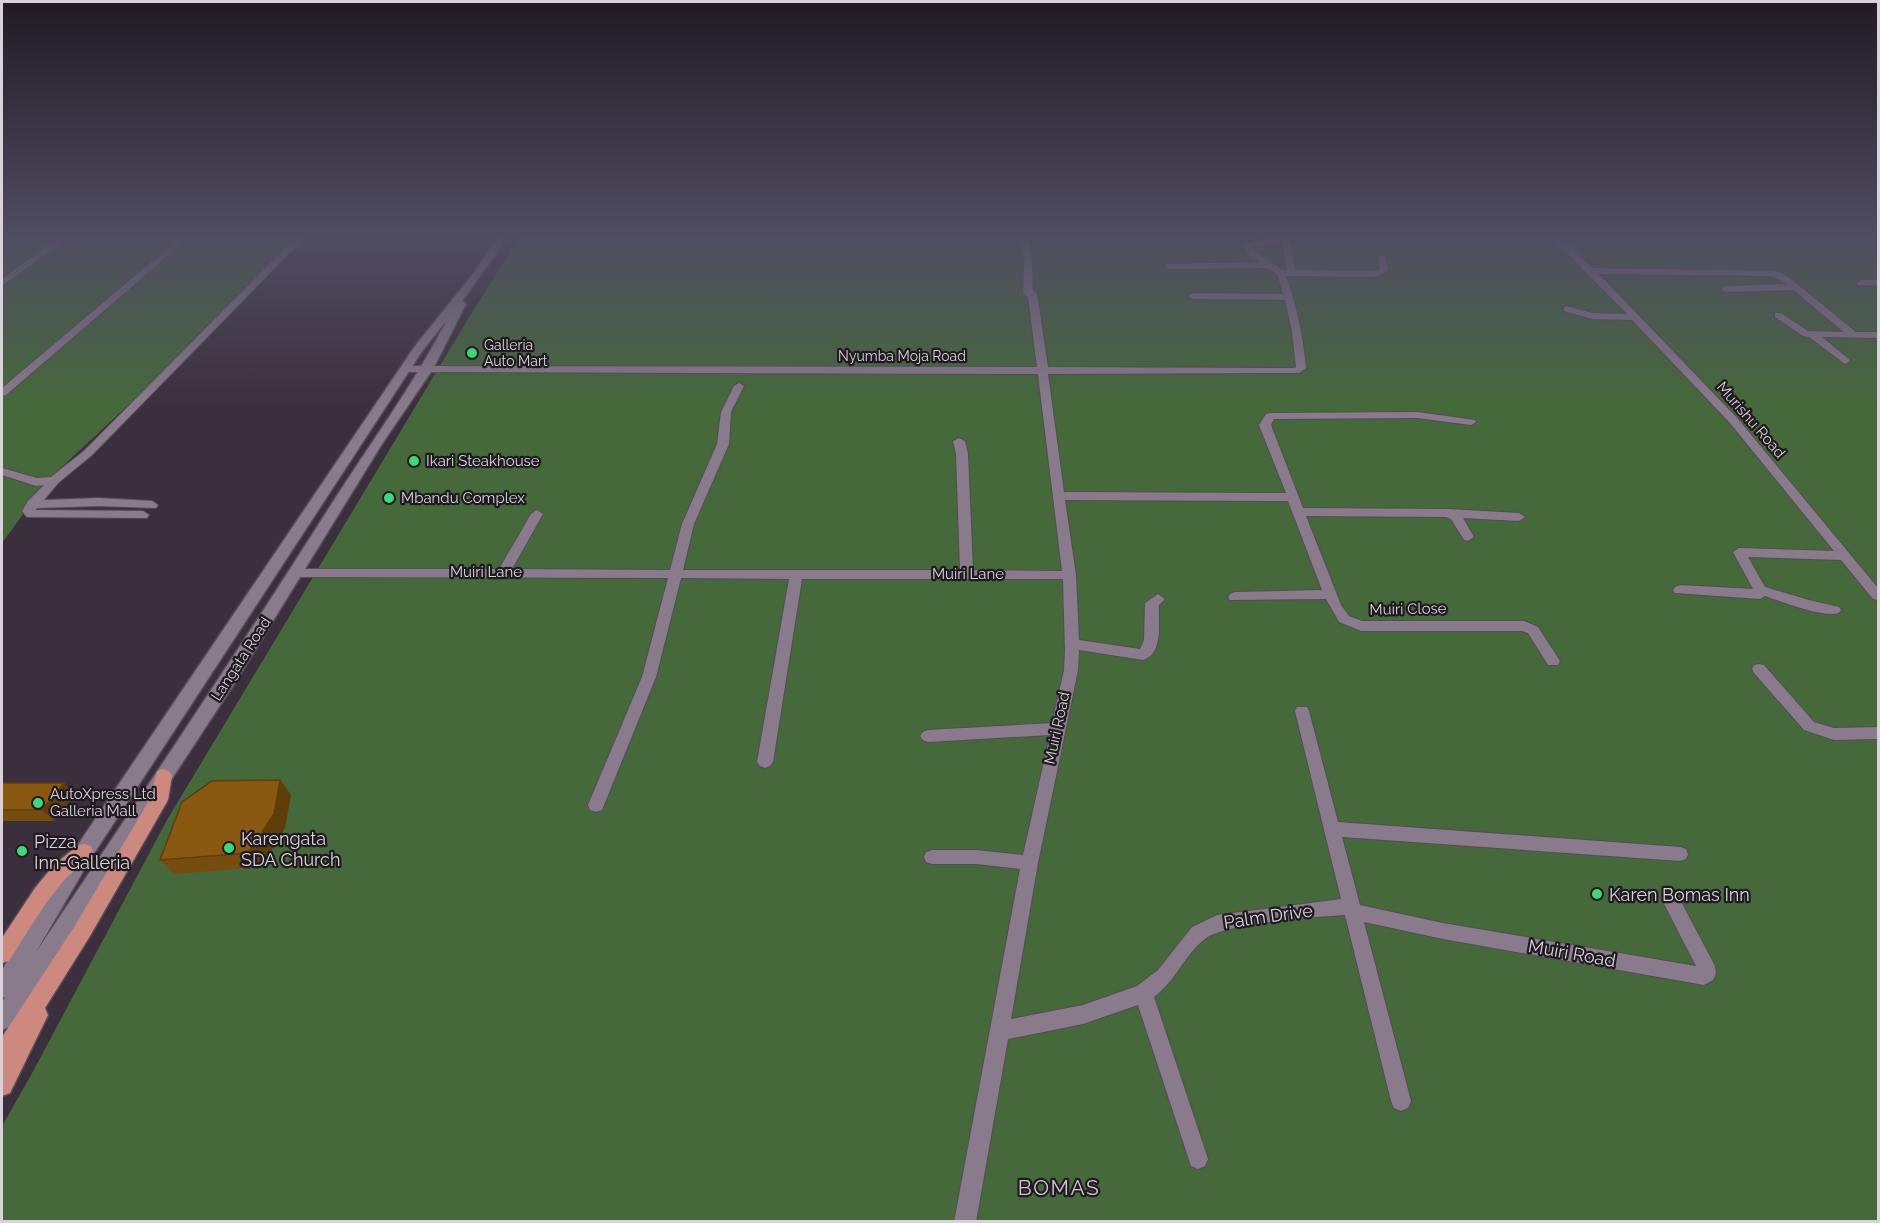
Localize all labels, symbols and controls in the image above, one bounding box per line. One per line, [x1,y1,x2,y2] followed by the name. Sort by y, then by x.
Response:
[484,337,548,369] place label: Galleria Auto Mart
[465,346,479,360] marker: Galleria Auto Mart
[838,348,966,364] street label: Nyumba Moja Road
[1713,378,1789,462] street label: Murishu Road
[426,452,540,470] place label: Ikari Steakhouse
[407,454,421,468] marker: Ikari Steakhouse
[401,489,525,507] place label: Mbandu Complex
[382,491,396,505] marker: Mbandu Complex
[450,563,522,581] street label: Muiri Lane
[932,565,1004,583] street label: Muiri Lane
[1369,599,1447,619] street label: Muiri Close
[207,614,275,704] street label: Langata Road
[1041,690,1073,766] street label: Muiri Road
[50,785,156,820] place label: AutoXpress Ltd Galleria Mall
[31,796,45,810] marker: AutoXpress Ltd Galleria Mall
[241,828,340,870] place label: Karengata SDA Church
[34,831,130,873] place label: Pizza Inn-Galleria
[222,841,236,855] marker: Karengata SDA Church
[15,844,29,858] marker: Pizza Inn-Galleria
[1609,884,1750,905] place label: Karen Bomas Inn
[1590,887,1604,901] marker: Karen Bomas Inn
[1222,899,1314,933] street label: Palm Drive
[1527,935,1617,971] street label: Muiri Road
[1018,1175,1100,1200] district label: BOMAS

